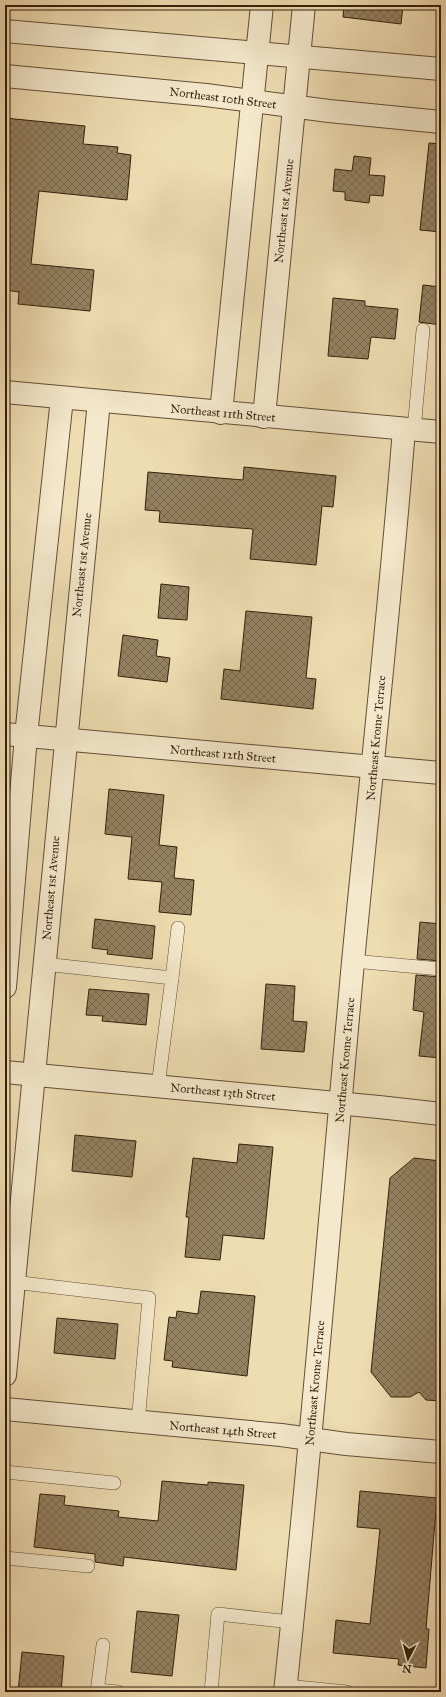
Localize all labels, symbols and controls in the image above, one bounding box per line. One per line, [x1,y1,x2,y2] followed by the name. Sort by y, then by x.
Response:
[169,84,278,112] street label: Northeast 10th Street
[272,158,296,264] street label: Northeast 1st Avenue
[170,401,277,425] street label: Northeast 11th Street
[70,512,94,618] street label: Northeast 1st Avenue
[364,675,388,801] street label: Northeast Krome Terrace
[169,742,277,766] street label: Northeast 12th Street
[39,835,63,941] street label: Northeast 1st Avenue
[333,997,357,1123] street label: Northeast Krome Terrace
[170,1080,277,1104] street label: Northeast 13th Street
[303,1320,327,1446] street label: Northeast Krome Terrace
[169,1418,278,1442] street label: Northeast 14th Street
[388,1639,428,1679] north arrow
[401,1661,412,1675] text: N

